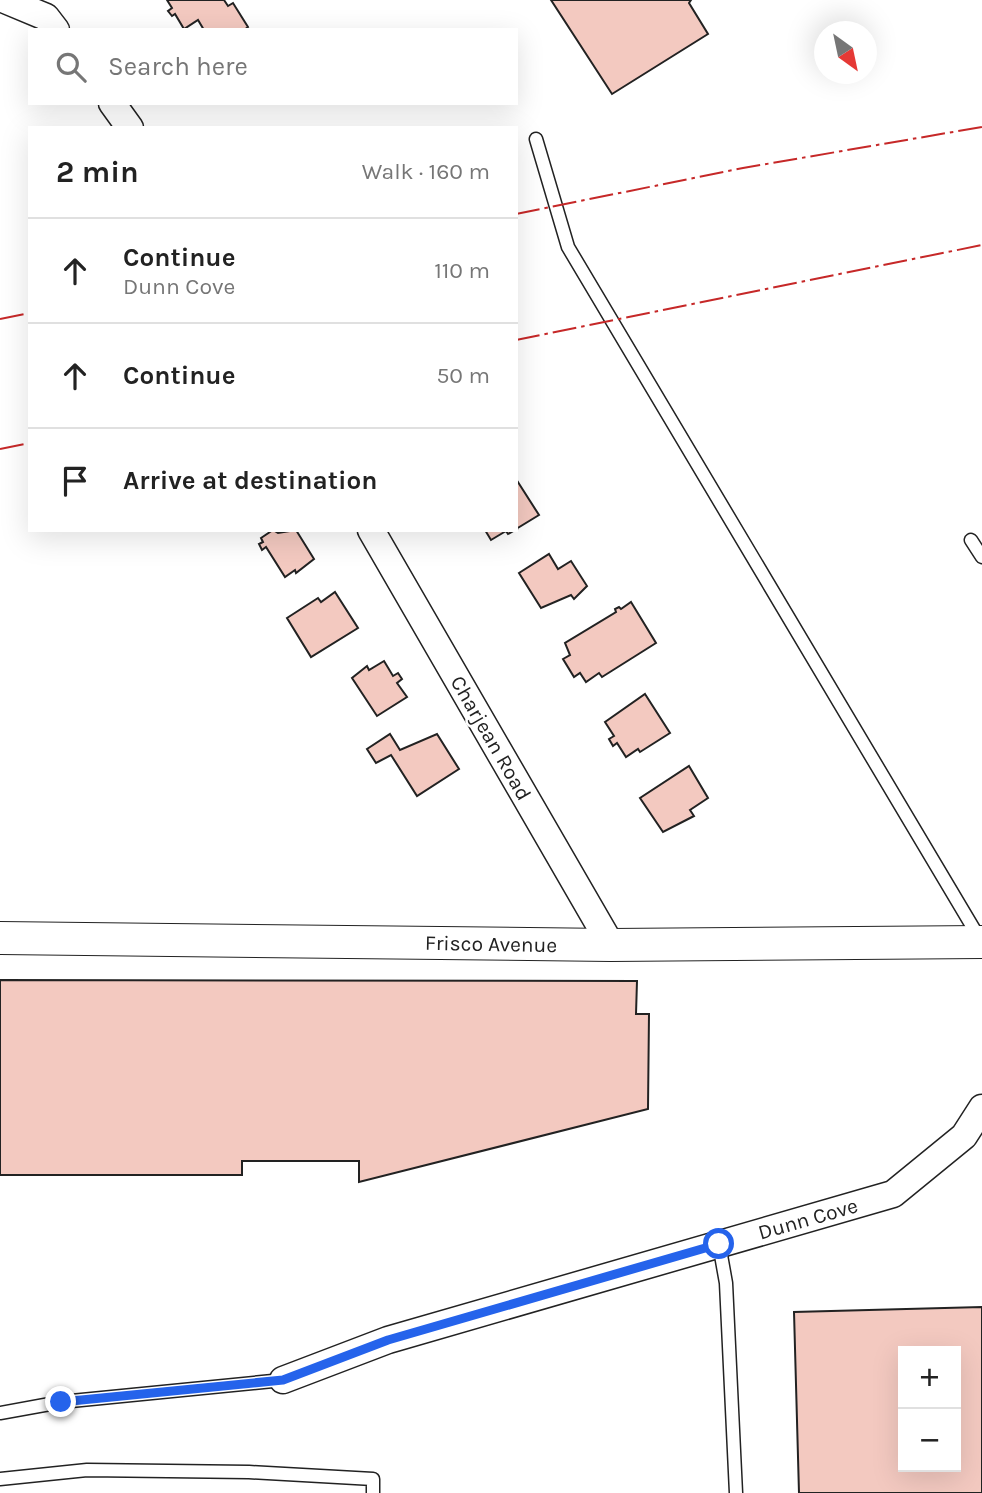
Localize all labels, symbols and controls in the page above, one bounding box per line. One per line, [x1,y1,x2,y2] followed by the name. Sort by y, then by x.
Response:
[814,21,877,84] north arrow
[28,28,518,105] search box
[52,48,90,86] icon: search
[108,51,248,82] text: Search here
[56,154,139,190] text: 2 min
[362,158,490,185] text: Walk · 160 m
[123,242,235,273] text: Continue
[56,252,94,290] icon: ahead
[434,257,490,284] text: 110 m
[123,273,235,300] text: Dunn Cove
[56,357,94,395] icon: ahead
[123,360,235,391] text: Continue
[436,362,490,389] text: 50 m
[56,462,94,500] icon: arrive
[123,465,377,496] text: Arrive at destination
[446,672,536,804] street label: Charjean Road
[425,931,557,957] street label: Frisco Avenue
[755,1193,861,1245] street label: Dunn Cove
[703,1228,734,1259] route start
[898,1346,961,1472] map controls
[898,1346,961,1409] button: +
[45,1386,76,1417] route end
[898,1409,961,1472] button: −

